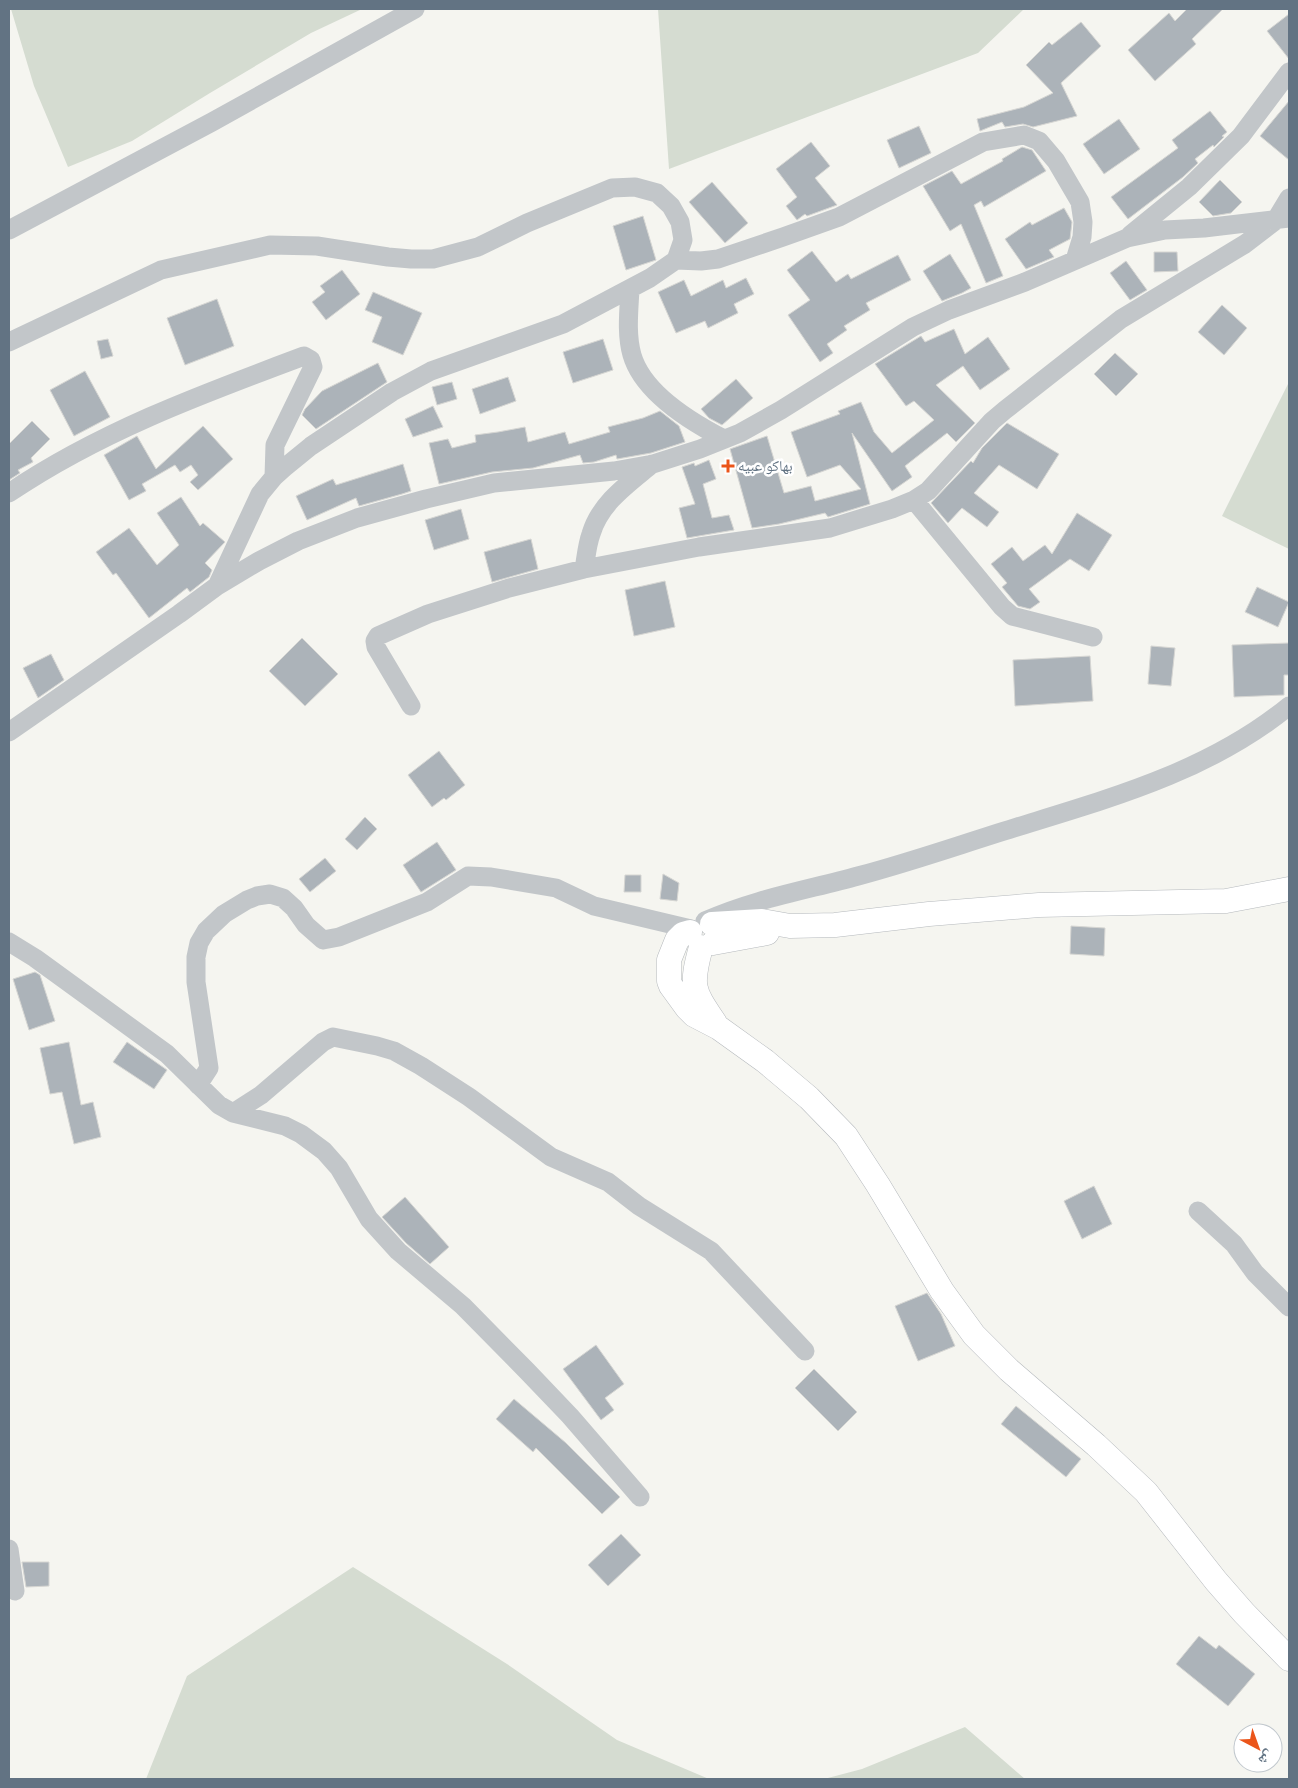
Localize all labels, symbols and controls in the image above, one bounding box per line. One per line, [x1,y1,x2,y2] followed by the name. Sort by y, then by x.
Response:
[738,456,793,475] place label: بهاكو عبيه
[722,460,734,472] marker: بهاكو عبيه
[1233,1723,1283,1773] north arrow
[1255,1746,1278,1770] text: ش

